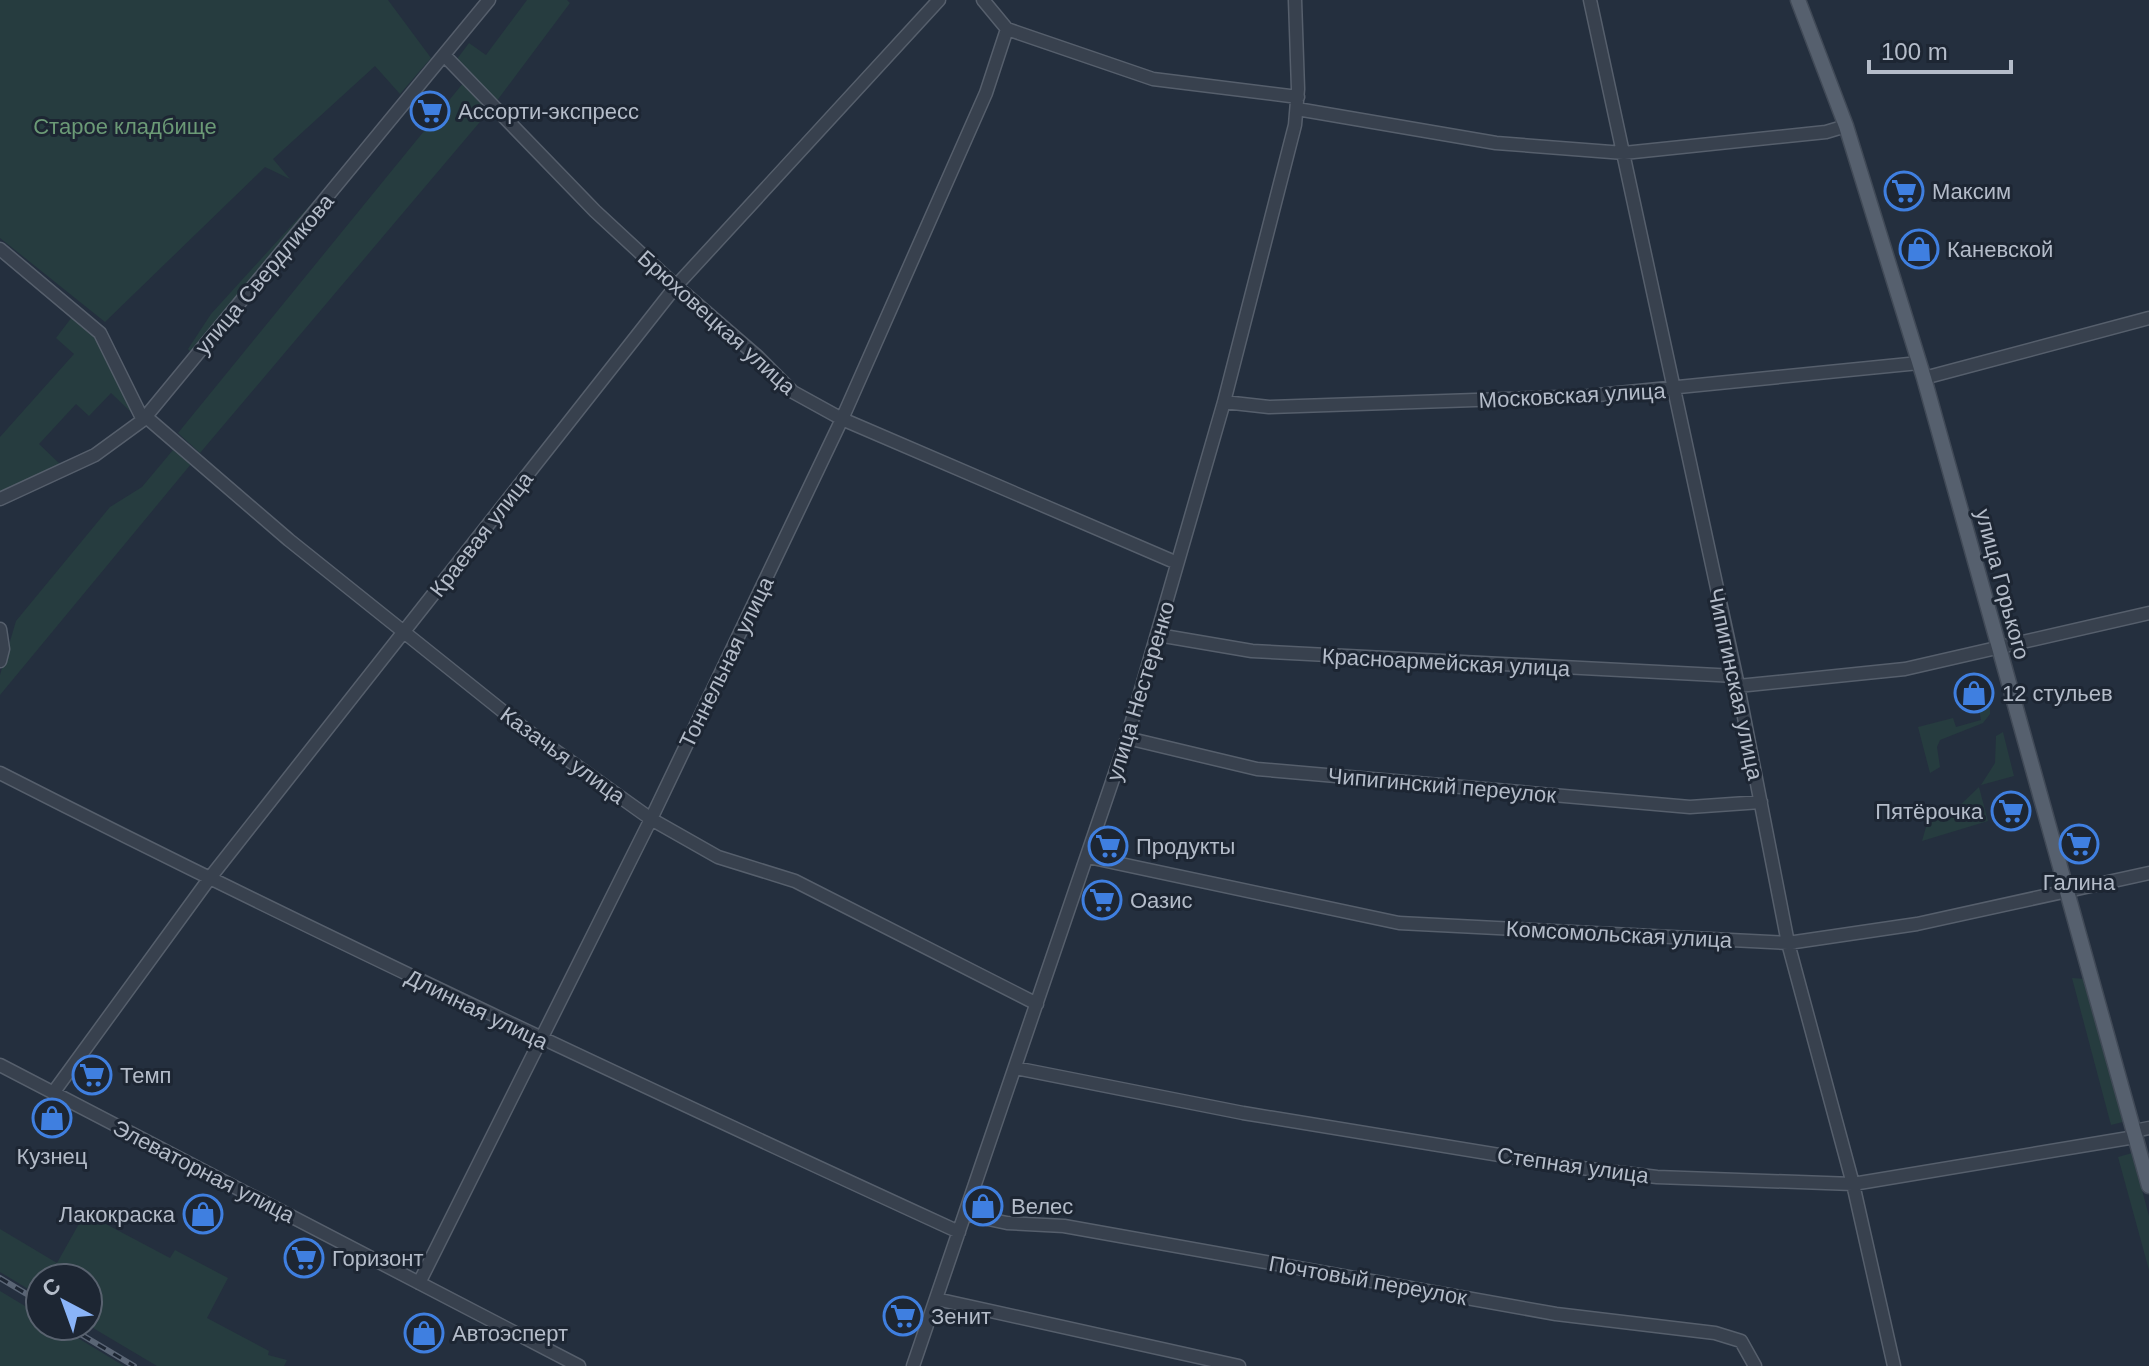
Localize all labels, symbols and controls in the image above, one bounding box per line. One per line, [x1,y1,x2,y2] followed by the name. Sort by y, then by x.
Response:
[1869,24,2011,74] scale bar
[1881,38,1948,65] text: 100 m
[409,90,451,132] supermarket icon: Ассорти-экспресс
[458,99,639,124] place label: Ассорти-экспресс
[33,114,217,139] park label: Старое кладбище
[1883,170,1925,212] supermarket icon: Максим
[1932,179,2011,204] place label: Максим
[190,188,339,360] street label: улица Свердликова
[1898,228,1940,270] shop icon: Каневской
[1947,237,2053,262] place label: Каневской
[633,245,801,400] street label: Брюховецкая улица
[1478,378,1667,413] street label: Московская улица
[425,466,538,602] street label: Краевая улица
[1970,506,2035,662] street label: улица Горького
[674,572,779,752] street label: Тоннельная улица
[1703,586,1768,783] street label: Чипигинская улица
[1101,598,1180,784] street label: улица Нестеренко
[1321,644,1572,682] street label: Красноармейская улица
[1953,672,1995,714] shop icon: 12 стульев
[2002,681,2113,706] place label: 12 стульев
[495,702,631,809] street label: Казачья улица
[1327,763,1557,808] street label: Чипигинский переулок
[1990,790,2032,832] supermarket icon: Пятёрочка
[1875,799,1984,824] place label: Пятёрочка
[2058,823,2100,865] supermarket icon: Галина
[1087,825,1129,867] supermarket icon: Продукты
[1136,834,1235,859] place label: Продукты
[2043,870,2116,895] place label: Галина
[1081,879,1123,921] supermarket icon: Оазис
[1130,888,1192,913] place label: Оазис
[1505,916,1734,953] street label: Комсомольская улица
[402,964,553,1055] street label: Длинная улица
[71,1054,113,1096] supermarket icon: Темп
[120,1063,171,1088] place label: Темп
[31,1097,73,1139] shop icon: Кузнец
[109,1115,299,1228] street label: Элеваторная улица
[1496,1142,1651,1189] street label: Степная улица
[17,1144,88,1169] place label: Кузнец
[962,1185,1004,1227] shop icon: Велес
[182,1193,224,1235] shop icon: Лакокраска
[1011,1194,1073,1219] place label: Велес
[59,1202,176,1227] place label: Лакокраска
[283,1237,325,1279] supermarket icon: Горизонт
[332,1246,424,1271] place label: Горизонт
[1267,1251,1469,1310] street label: Почтовый переулок
[24,1262,104,1342] north arrow
[37,1273,65,1302] text: С
[882,1295,924,1337] supermarket icon: Зенит
[931,1304,991,1329] place label: Зенит
[403,1312,445,1354] shop icon: Автоэсперт
[452,1321,568,1346] place label: Автоэсперт

